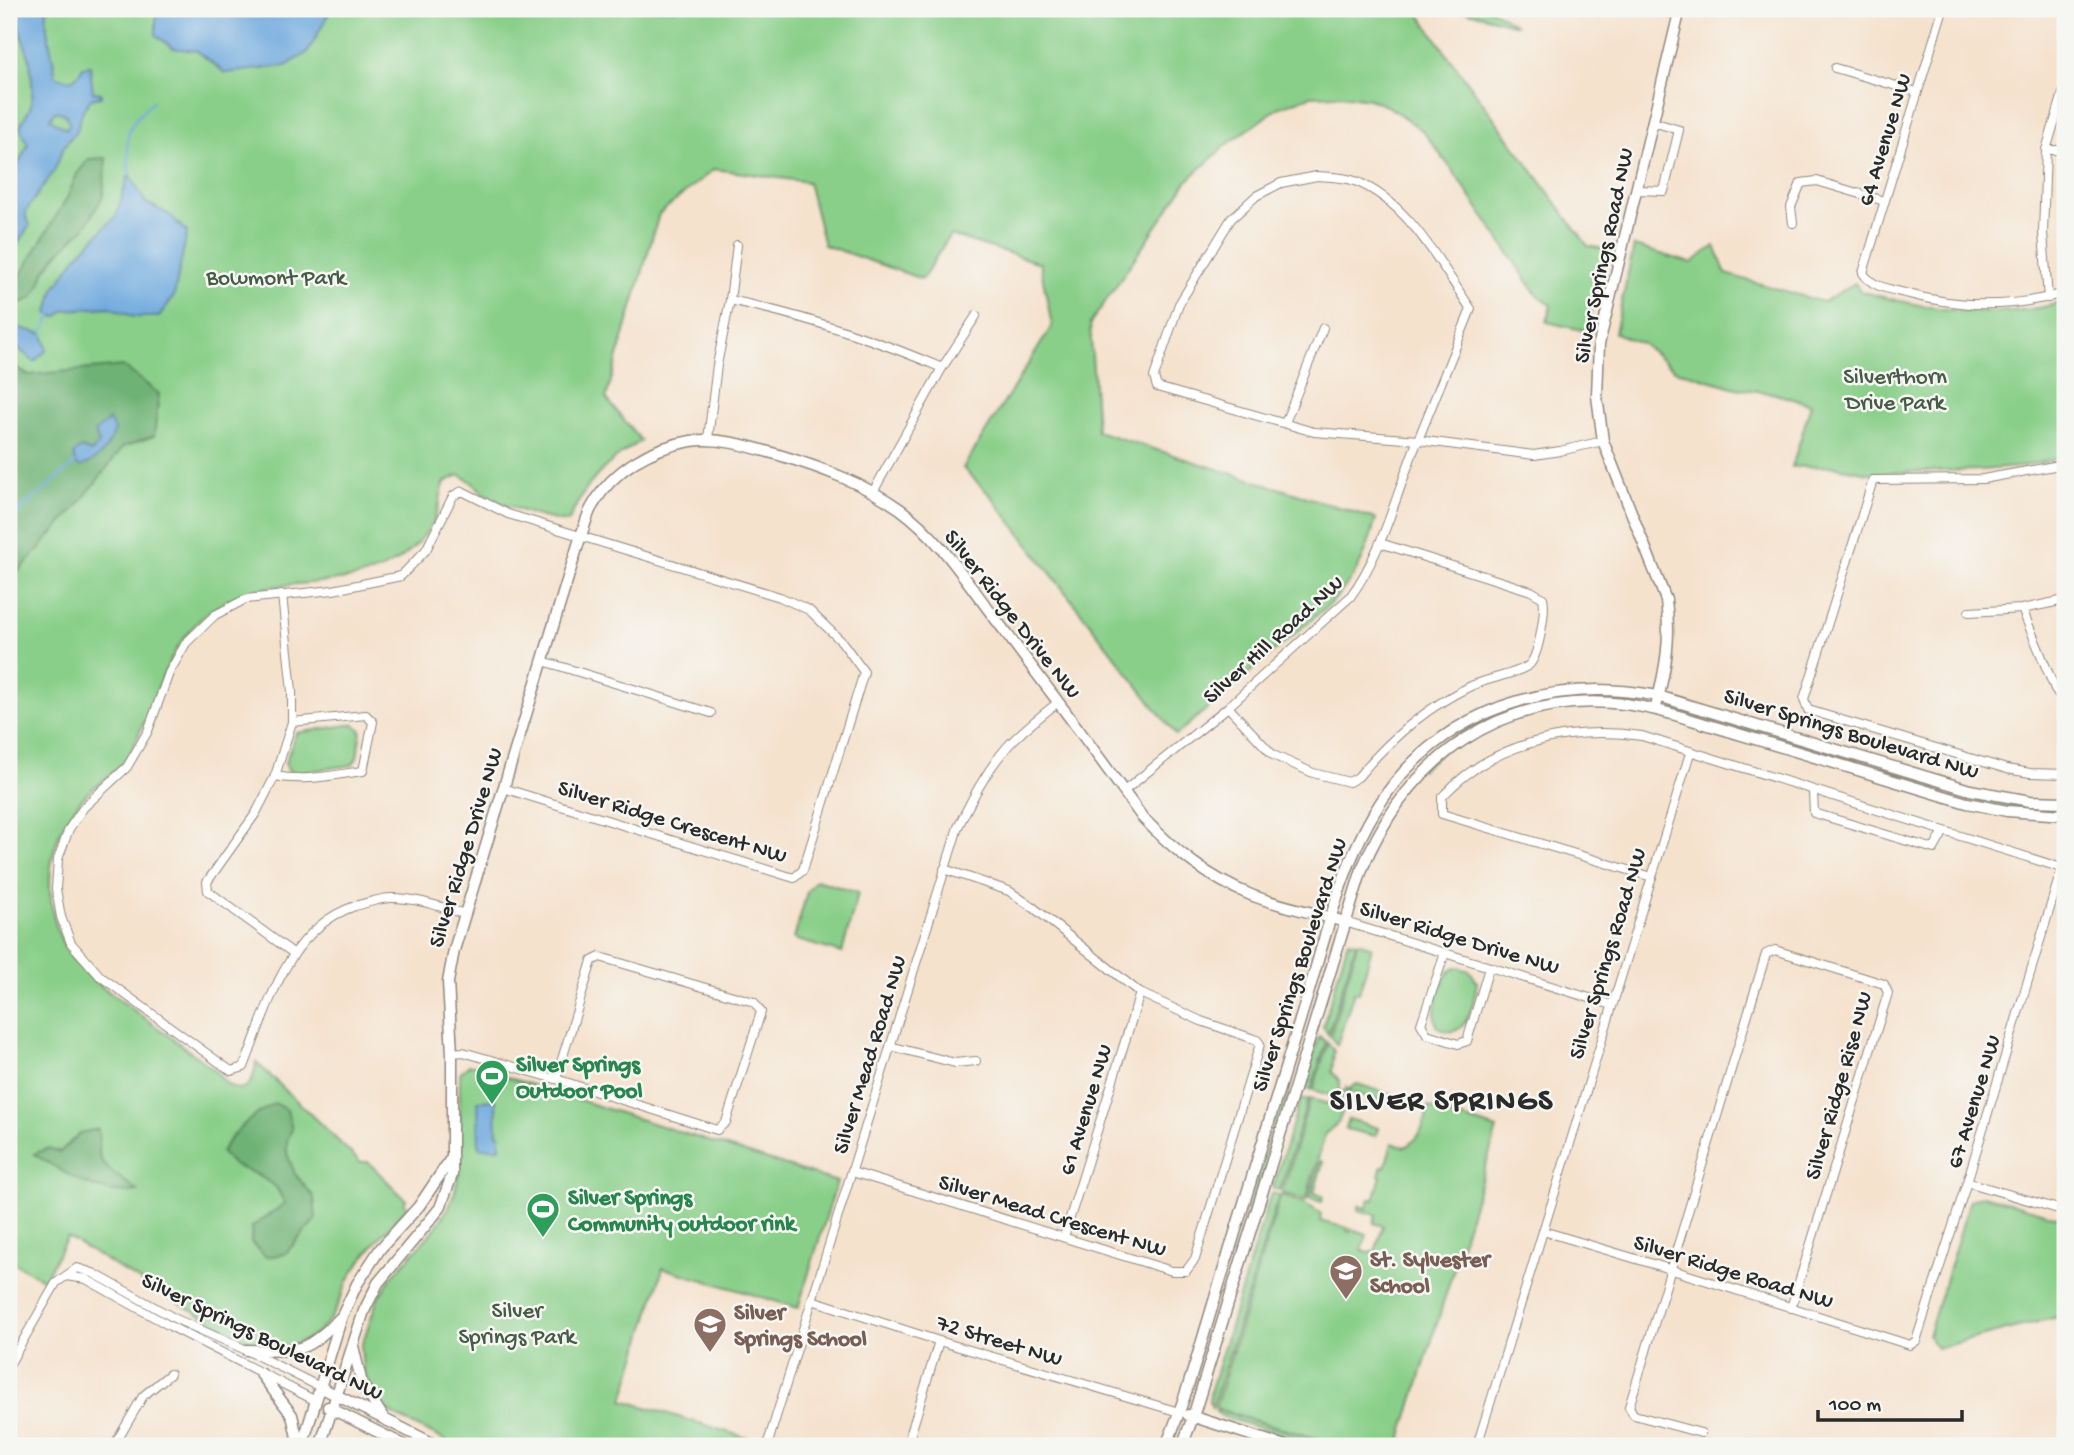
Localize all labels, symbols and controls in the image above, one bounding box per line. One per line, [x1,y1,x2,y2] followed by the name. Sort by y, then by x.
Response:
[1853,70,1919,210] street label: 64 Avenue NW
[1569,146,1641,366] street label: Silver Springs Road NW
[205,266,348,293] park label: Bowmont Park
[1843,365,1947,418] park label: Silverthorn Drive Park
[937,525,1086,705] street label: Silver Ridge Drive NW
[1198,570,1350,711] street label: Silver Hill Road NW
[1720,684,1982,787] street label: Silver Springs Boulevard NW
[424,745,511,951] street label: Silver Ridge Drive NW
[554,776,790,871] street label: Silver Ridge Crescent NW
[1247,835,1355,1095] street label: Silver Springs Boulevard NW
[1564,845,1654,1063] street label: Silver Springs Road NW
[1356,896,1562,983] street label: Silver Ridge Drive NW
[828,953,914,1158] street label: Silver Mead Road NW
[1801,989,1880,1183] street label: Silver Ridge Rise NW
[1942,1032,2008,1172] street label: 67 Avenue NW
[1055,1041,1120,1179] street label: 61 Avenue NW
[516,1053,643,1106] place label: Silver Springs Outdoor Pool
[473,1057,511,1106] sports icon: Silver Springs Outdoor Pool
[1330,1086,1554,1121] district label: SILVER SPRINGS
[935,1170,1169,1265] street label: Silver Mead Crescent NW
[568,1186,798,1239] place label: Silver Springs Community outdoor rink
[524,1190,562,1239] sports icon: Silver Springs Community outdoor rink
[1630,1230,1836,1317] street label: Silver Ridge Road NW
[1370,1248,1493,1301] place label: St. Sylvester School
[1327,1252,1365,1301] school or university icon: St. Sylvester School
[136,1268,387,1408] street label: Silver Springs Boulevard NW
[459,1299,578,1352] park label: Silver Springs Park
[734,1301,867,1354] place label: Silver Springs School
[691,1305,729,1354] school or university icon: Silver Springs School
[932,1310,1065,1374] street label: 72 Street NW
[1818,1378,1962,1422] scale bar
[1828,1394,1881,1419] text: 100 m

